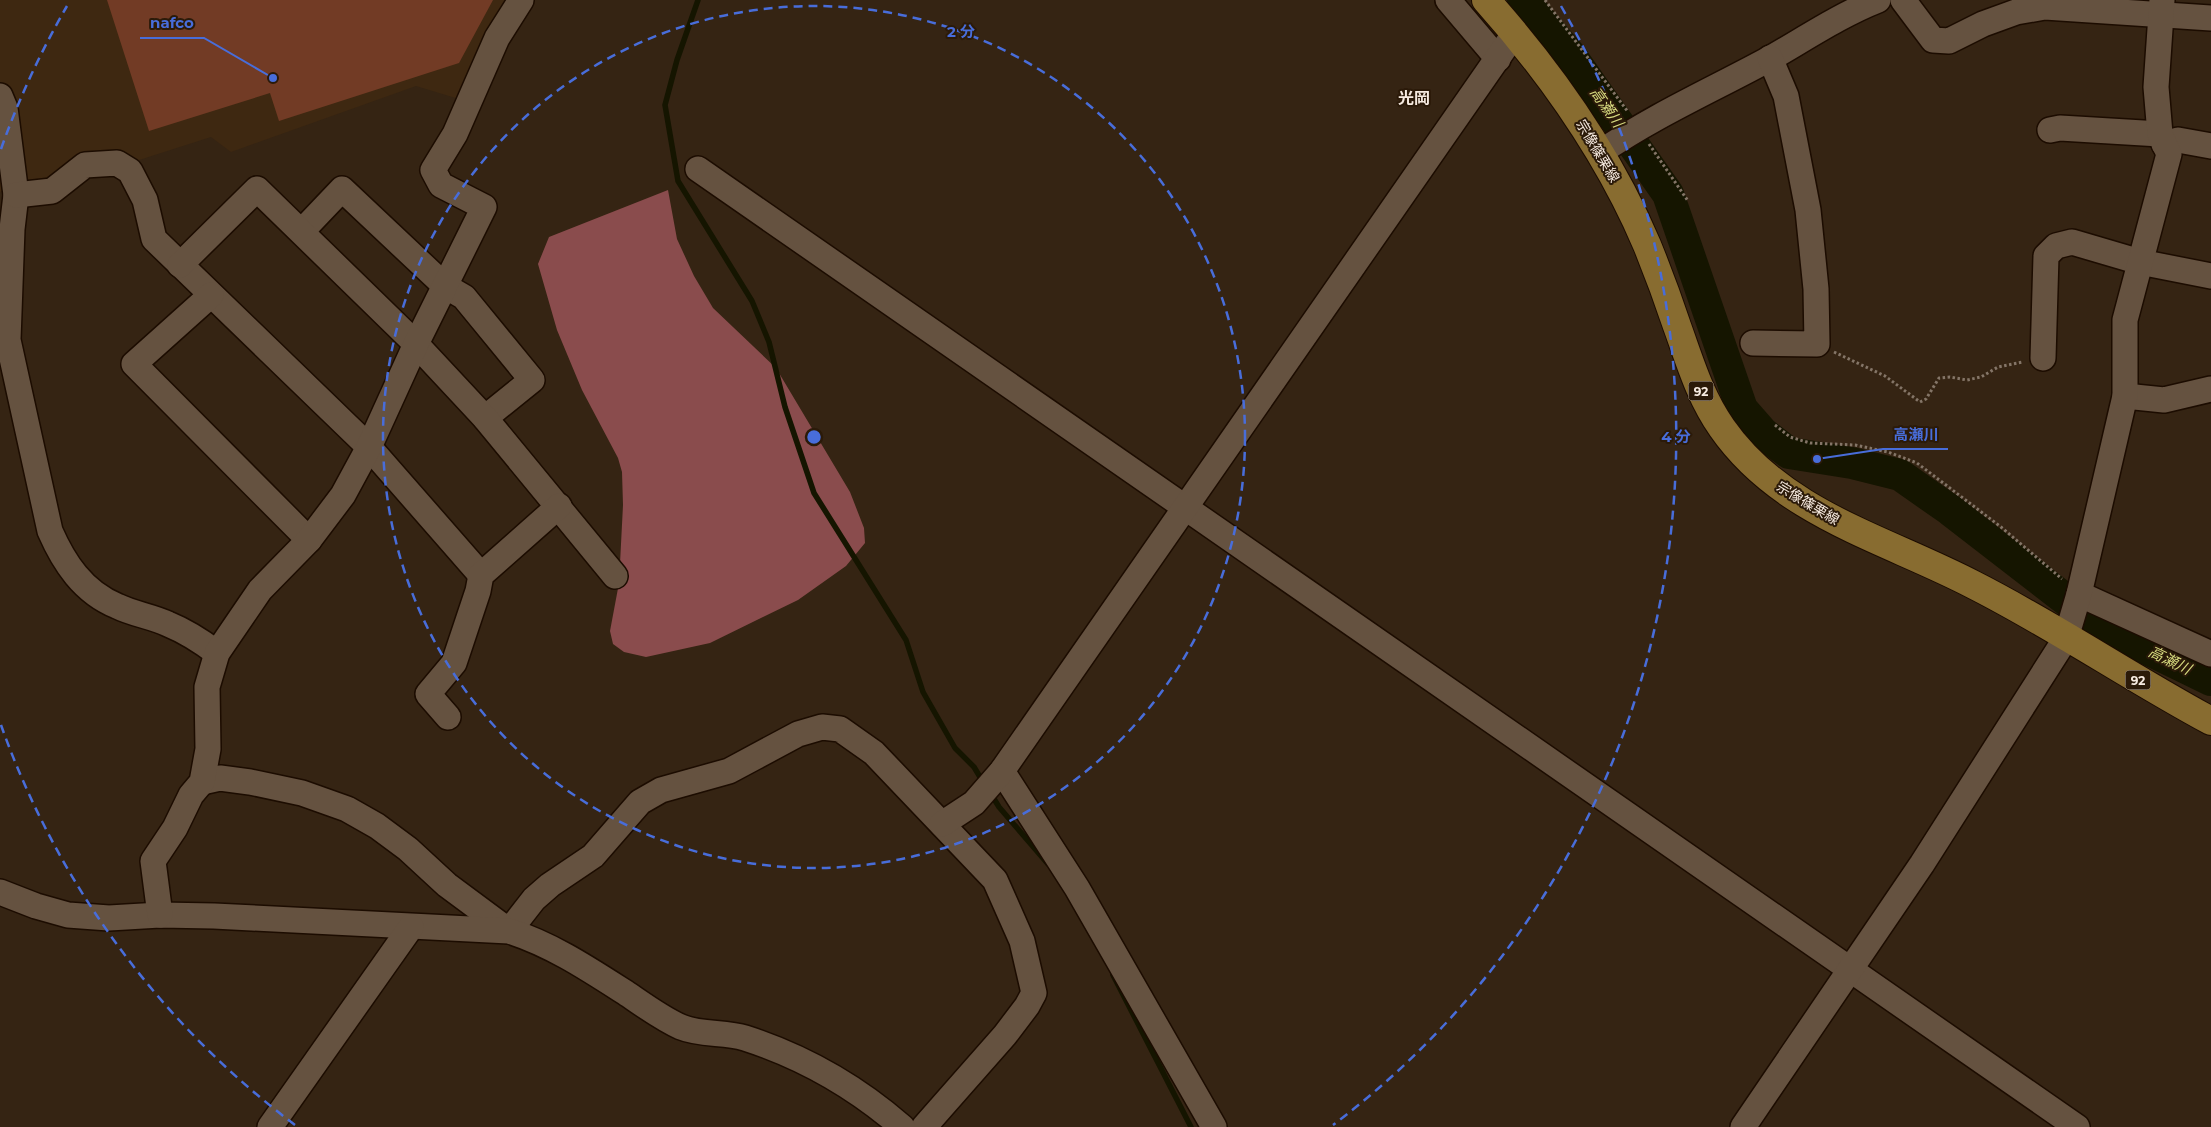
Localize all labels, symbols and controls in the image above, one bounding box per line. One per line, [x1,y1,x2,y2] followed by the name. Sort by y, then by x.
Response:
[140,8,204,38] callout: nafco
[150,13,194,32] text: nafco
[947,22,975,41] text: 2 分
[1586,83,1629,133] water label: 高瀬川
[1398,89,1430,108] district label: 光岡
[1572,116,1624,186] street label: 宗像篠栗線
[1688,382,1714,401] road number: 92
[1883,419,1948,449] callout: 高瀬川
[1893,425,1939,444] text: 高瀬川
[1661,427,1691,446] text: 4 分
[805,428,823,446] centre of rings
[1773,477,1843,529] street label: 宗像篠栗線
[2146,642,2196,679] water label: 高瀬川
[2126,670,2150,690] road number: 92

